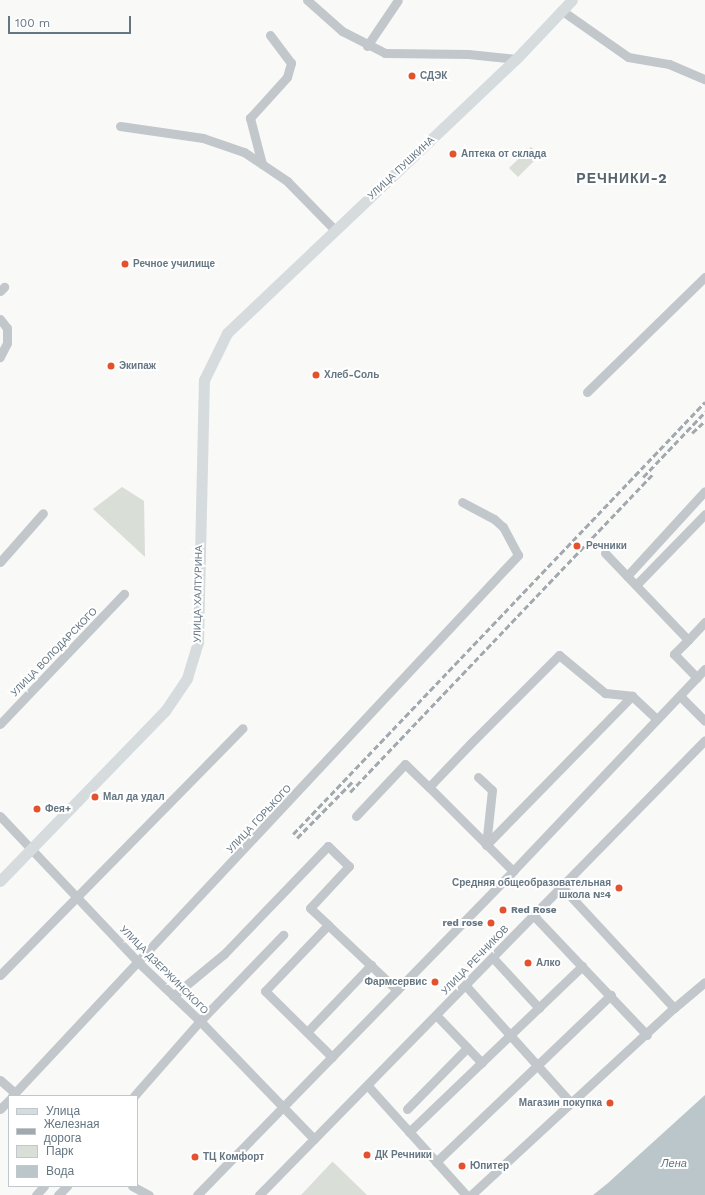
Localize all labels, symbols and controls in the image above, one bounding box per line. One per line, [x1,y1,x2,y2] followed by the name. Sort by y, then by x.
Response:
[10,8,133,34] scale bar
[15,16,50,30] text: 100 m
[420,70,447,82] place label: СДЭК
[407,71,417,81] marker: СДЭК
[365,134,437,202] street label: УЛИЦА ПУШКИНА
[461,148,546,160] place label: Аптека от склада
[448,149,458,159] marker: Аптека от склада
[576,170,668,186] district label: РЕЧНИКИ-2
[133,258,215,270] place label: Речное училище
[120,259,130,269] marker: Речное училище
[119,360,156,372] place label: Экипаж
[106,361,116,371] marker: Экипаж
[324,369,379,381] place label: Хлеб-Соль
[311,370,321,380] marker: Хлеб-Соль
[571,540,583,552] marker: Речники
[586,540,627,552] place label: Речники
[191,545,205,643] street label: УЛИЦА ХАЛТУРИНА
[8,605,100,699] street label: УЛИЦА ВОЛОДАРСКОГО
[224,782,294,856] street label: УЛИЦА ГОРЬКОГО
[103,791,165,803] place label: Мал да удал
[90,792,100,802] marker: Мал да удал
[45,803,71,815] place label: Фея+
[32,804,42,814] marker: Фея+
[452,876,611,900] place label: Средняя общеобразовательная школа №4
[614,883,624,893] marker: Средняя общеобразовательная школа №4
[511,904,557,916] place label: Red Rose
[498,905,508,915] marker: Red Rose
[443,917,483,929] place label: red rose
[486,918,496,928] marker: red rose
[117,923,211,1017] street label: УЛИЦА ДЗЕРЖИНСКОГО
[439,923,511,997] street label: УЛИЦА РЕЧНИКОВ
[536,957,561,969] place label: Алко
[523,958,533,968] marker: Алко
[365,976,427,988] place label: Фармсервис
[430,977,440,987] marker: Фармсервис
[8,1095,138,1187] legend
[519,1097,602,1109] place label: Магазин покупка
[605,1098,615,1108] marker: Магазин покупка
[46,1104,80,1118] text: Улица
[44,1117,100,1145] text: Железная дорога
[46,1144,73,1158] text: Парк
[375,1149,432,1161] place label: ДК Речники
[362,1150,372,1160] marker: ДК Речники
[203,1151,264,1163] place label: ТЦ Комфорт
[190,1152,200,1162] marker: ТЦ Комфорт
[661,1157,687,1171] water label: Лена
[470,1160,509,1172] place label: Юпитер
[457,1161,467,1171] marker: Юпитер
[46,1164,74,1178] text: Вода

